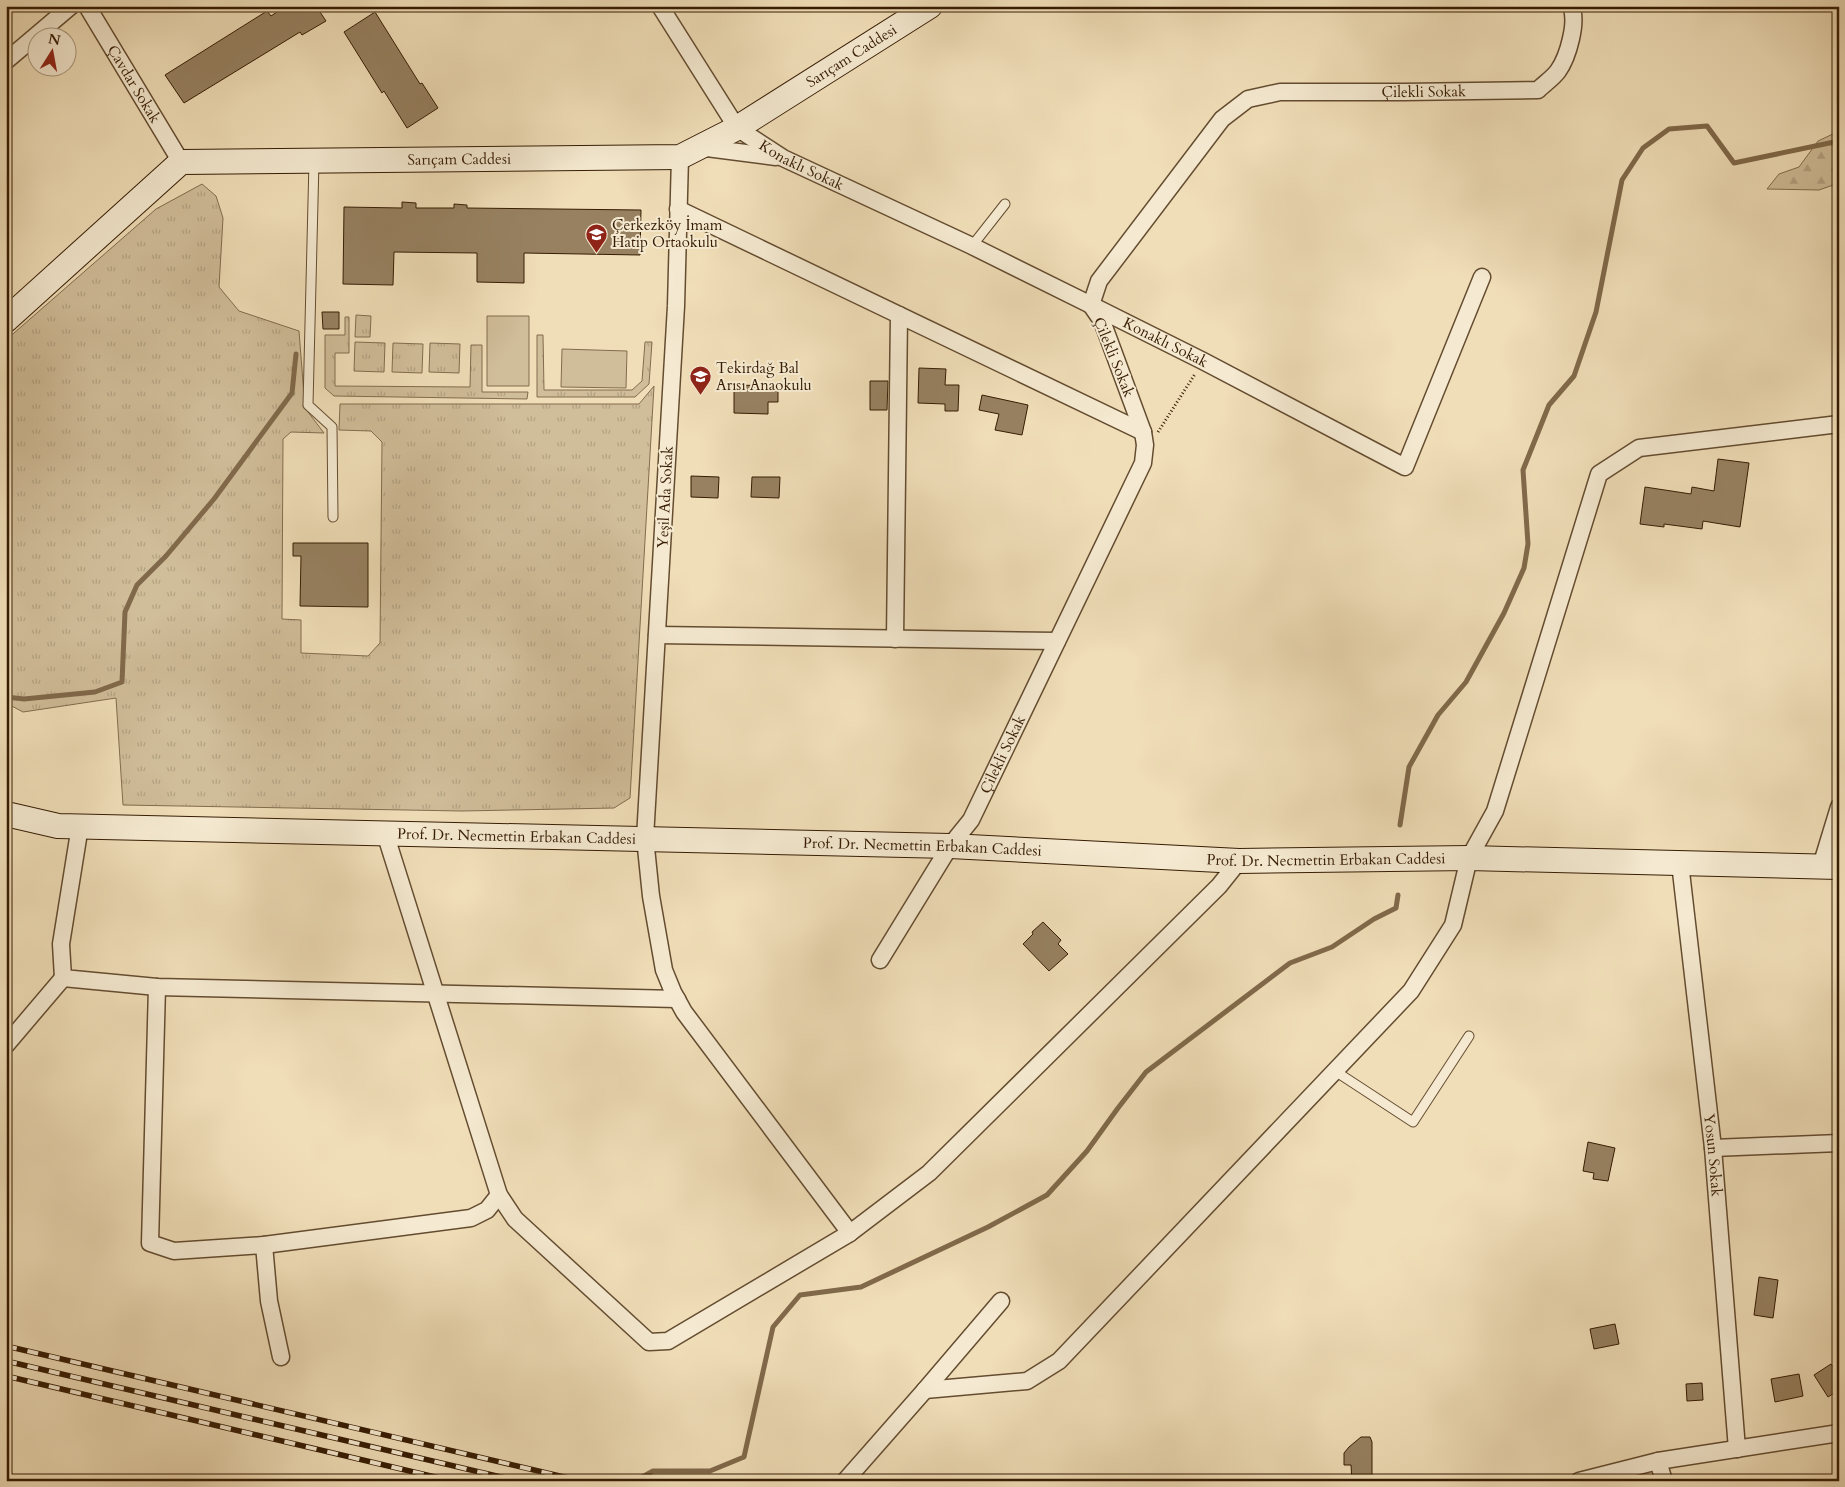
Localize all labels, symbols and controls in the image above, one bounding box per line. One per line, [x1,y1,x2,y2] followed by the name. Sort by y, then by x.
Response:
[802,20,901,92] street label: Sarıçam Caddesi
[28,28,78,78] north arrow
[47,29,62,50] text: N
[103,41,165,127] street label: Çavdar Sokak
[1381,81,1466,102] street label: Çilekli Sokak
[755,135,847,195] street label: Konaklı Sokak
[407,149,511,170] street label: Sarıçam Caddesi
[612,215,723,252] place label: Çerkezköy İmam Hatip Ortaokulu
[584,222,608,253] school or university icon: Çerkezköy İmam Hatip Ortaokulu
[1120,313,1212,372] street label: Konaklı Sokak
[1089,314,1139,400] street label: Çilekli Sokak
[716,358,812,395] place label: Tekirdağ Bal Arısı Anaokulu
[688,365,712,396] school or university icon: Tekirdağ Bal Arısı Anaokulu
[652,445,678,549] street label: Yeşil Ada Sokak
[975,712,1030,797] street label: Çilekli Sokak
[397,824,636,849] street label: Prof. Dr. Necmettin Erbakan Caddesi
[803,833,1042,861] street label: Prof. Dr. Necmettin Erbakan Caddesi
[1206,848,1446,871] street label: Prof. Dr. Necmettin Erbakan Caddesi
[1699,1113,1727,1197] street label: Yosun Sokak

